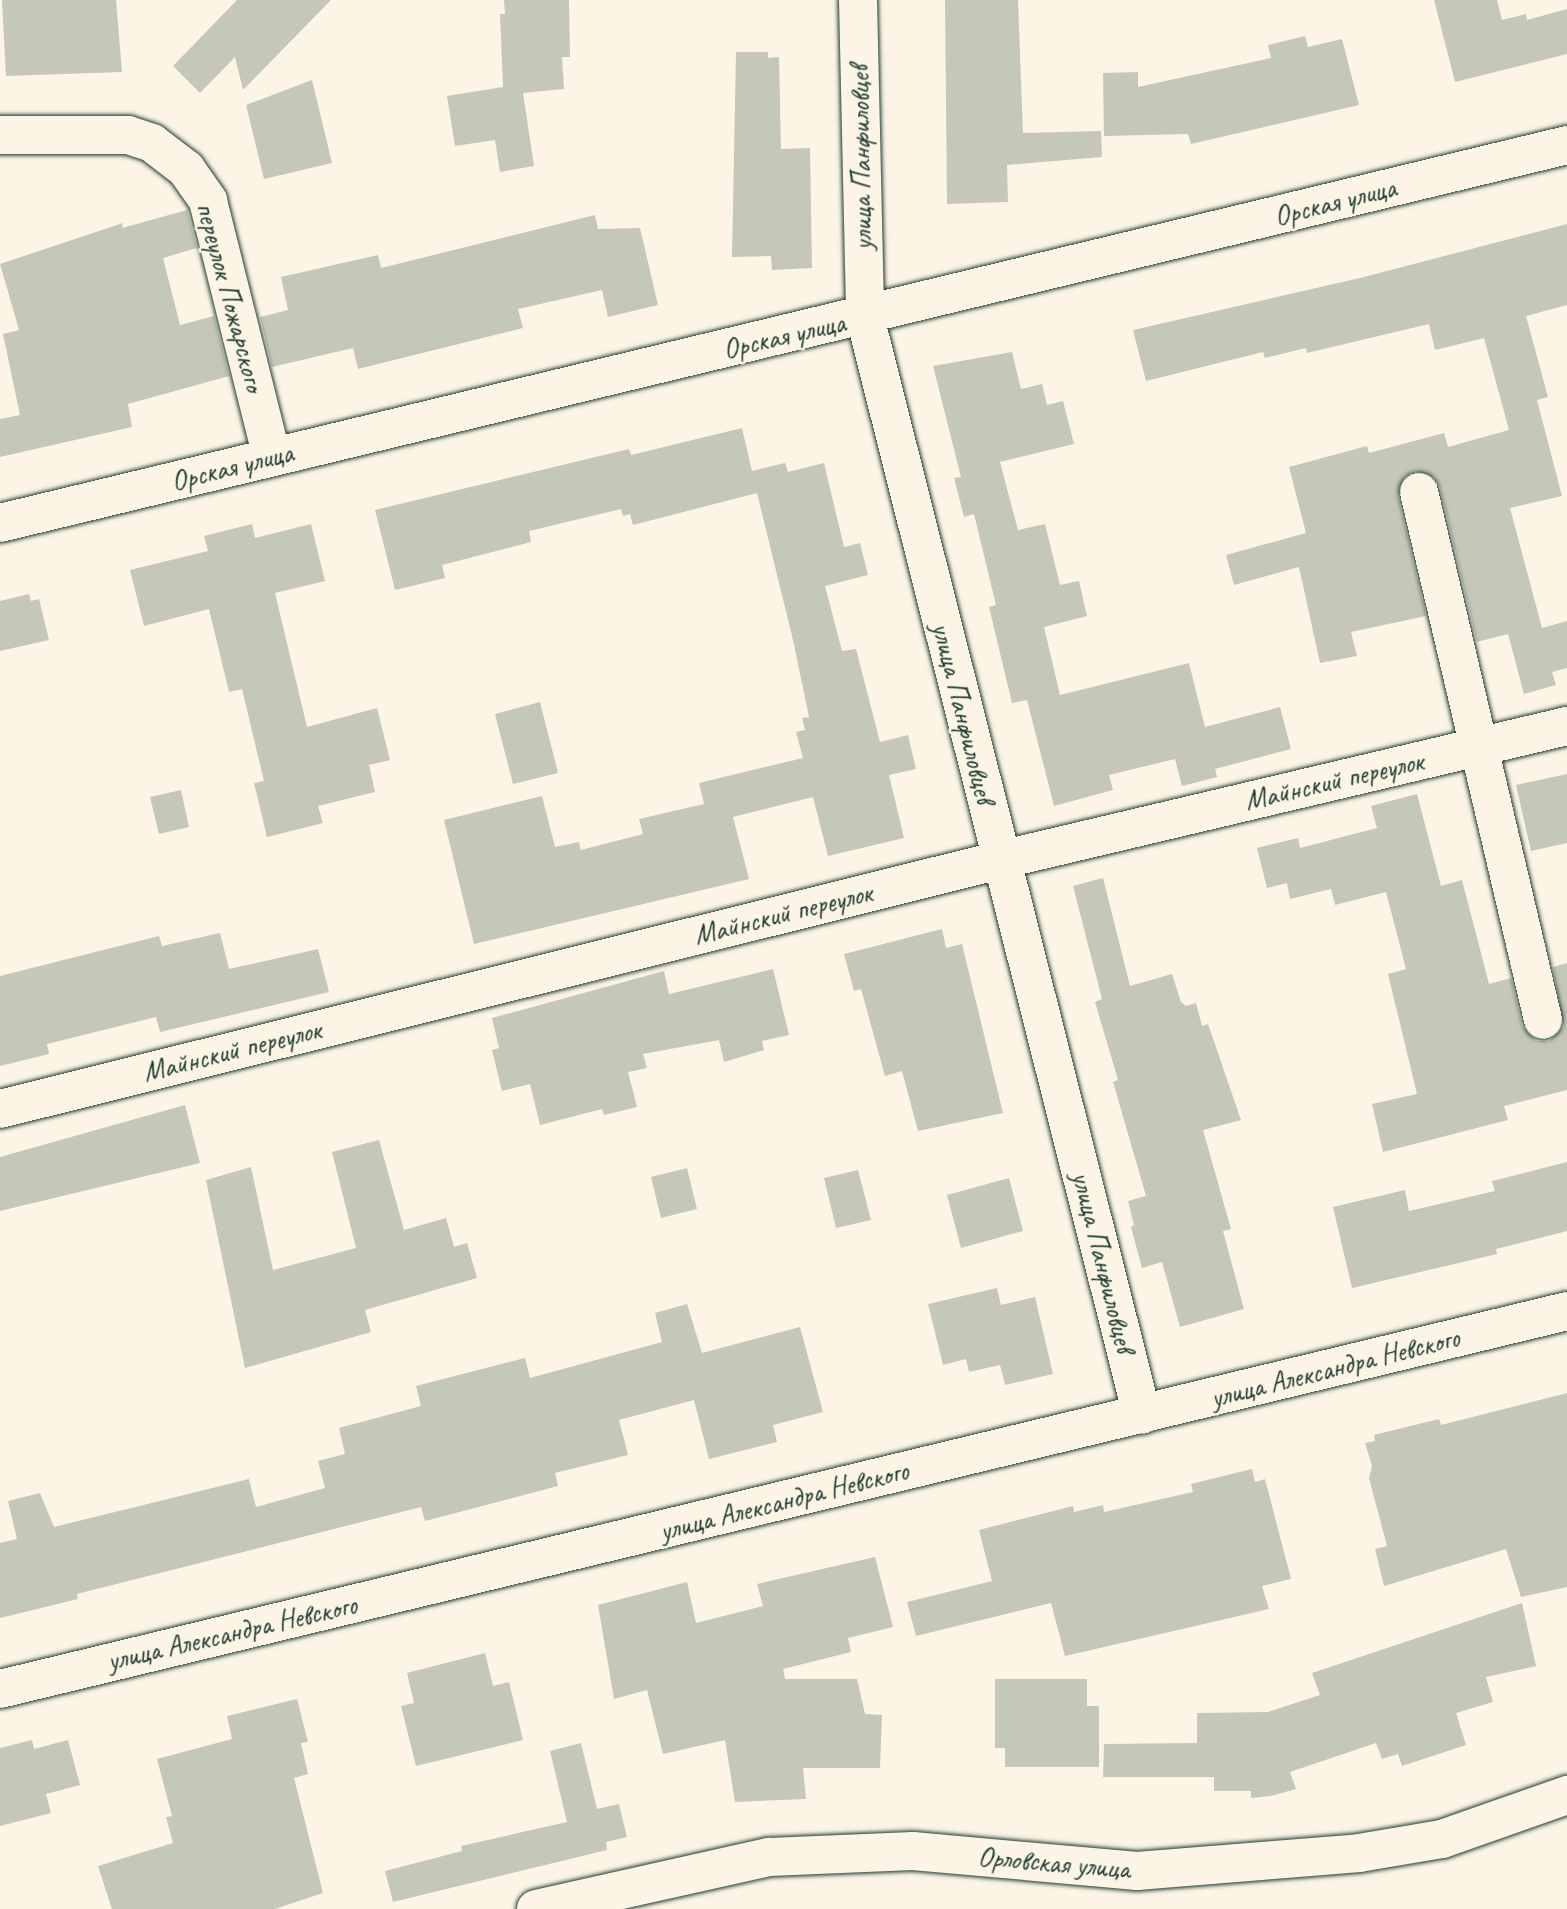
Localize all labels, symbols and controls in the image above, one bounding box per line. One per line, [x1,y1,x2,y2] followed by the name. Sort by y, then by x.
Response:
[843,65,879,251] street label: улица Панфиловцев
[1270,170,1400,234] street label: Орская улица
[188,198,272,396] street label: переулок Пожарского
[719,305,849,367] street label: Орская улица
[167,435,297,499] street label: Орская улица
[924,619,1002,807] street label: улица Панфиловцев
[1241,744,1427,818] street label: Майнский переулок
[691,876,875,952] street label: Майнский переулок
[140,1013,324,1089] street label: Майнский переулок
[1064,1168,1142,1356] street label: улица Панфиловцев
[1207,1321,1463,1415] street label: улица Александра Невского
[656,1454,912,1548] street label: улица Александра Невского
[104,1588,360,1678] street label: улица Александра Невского
[977,1840,1131,1886] street label: Орловская улица

